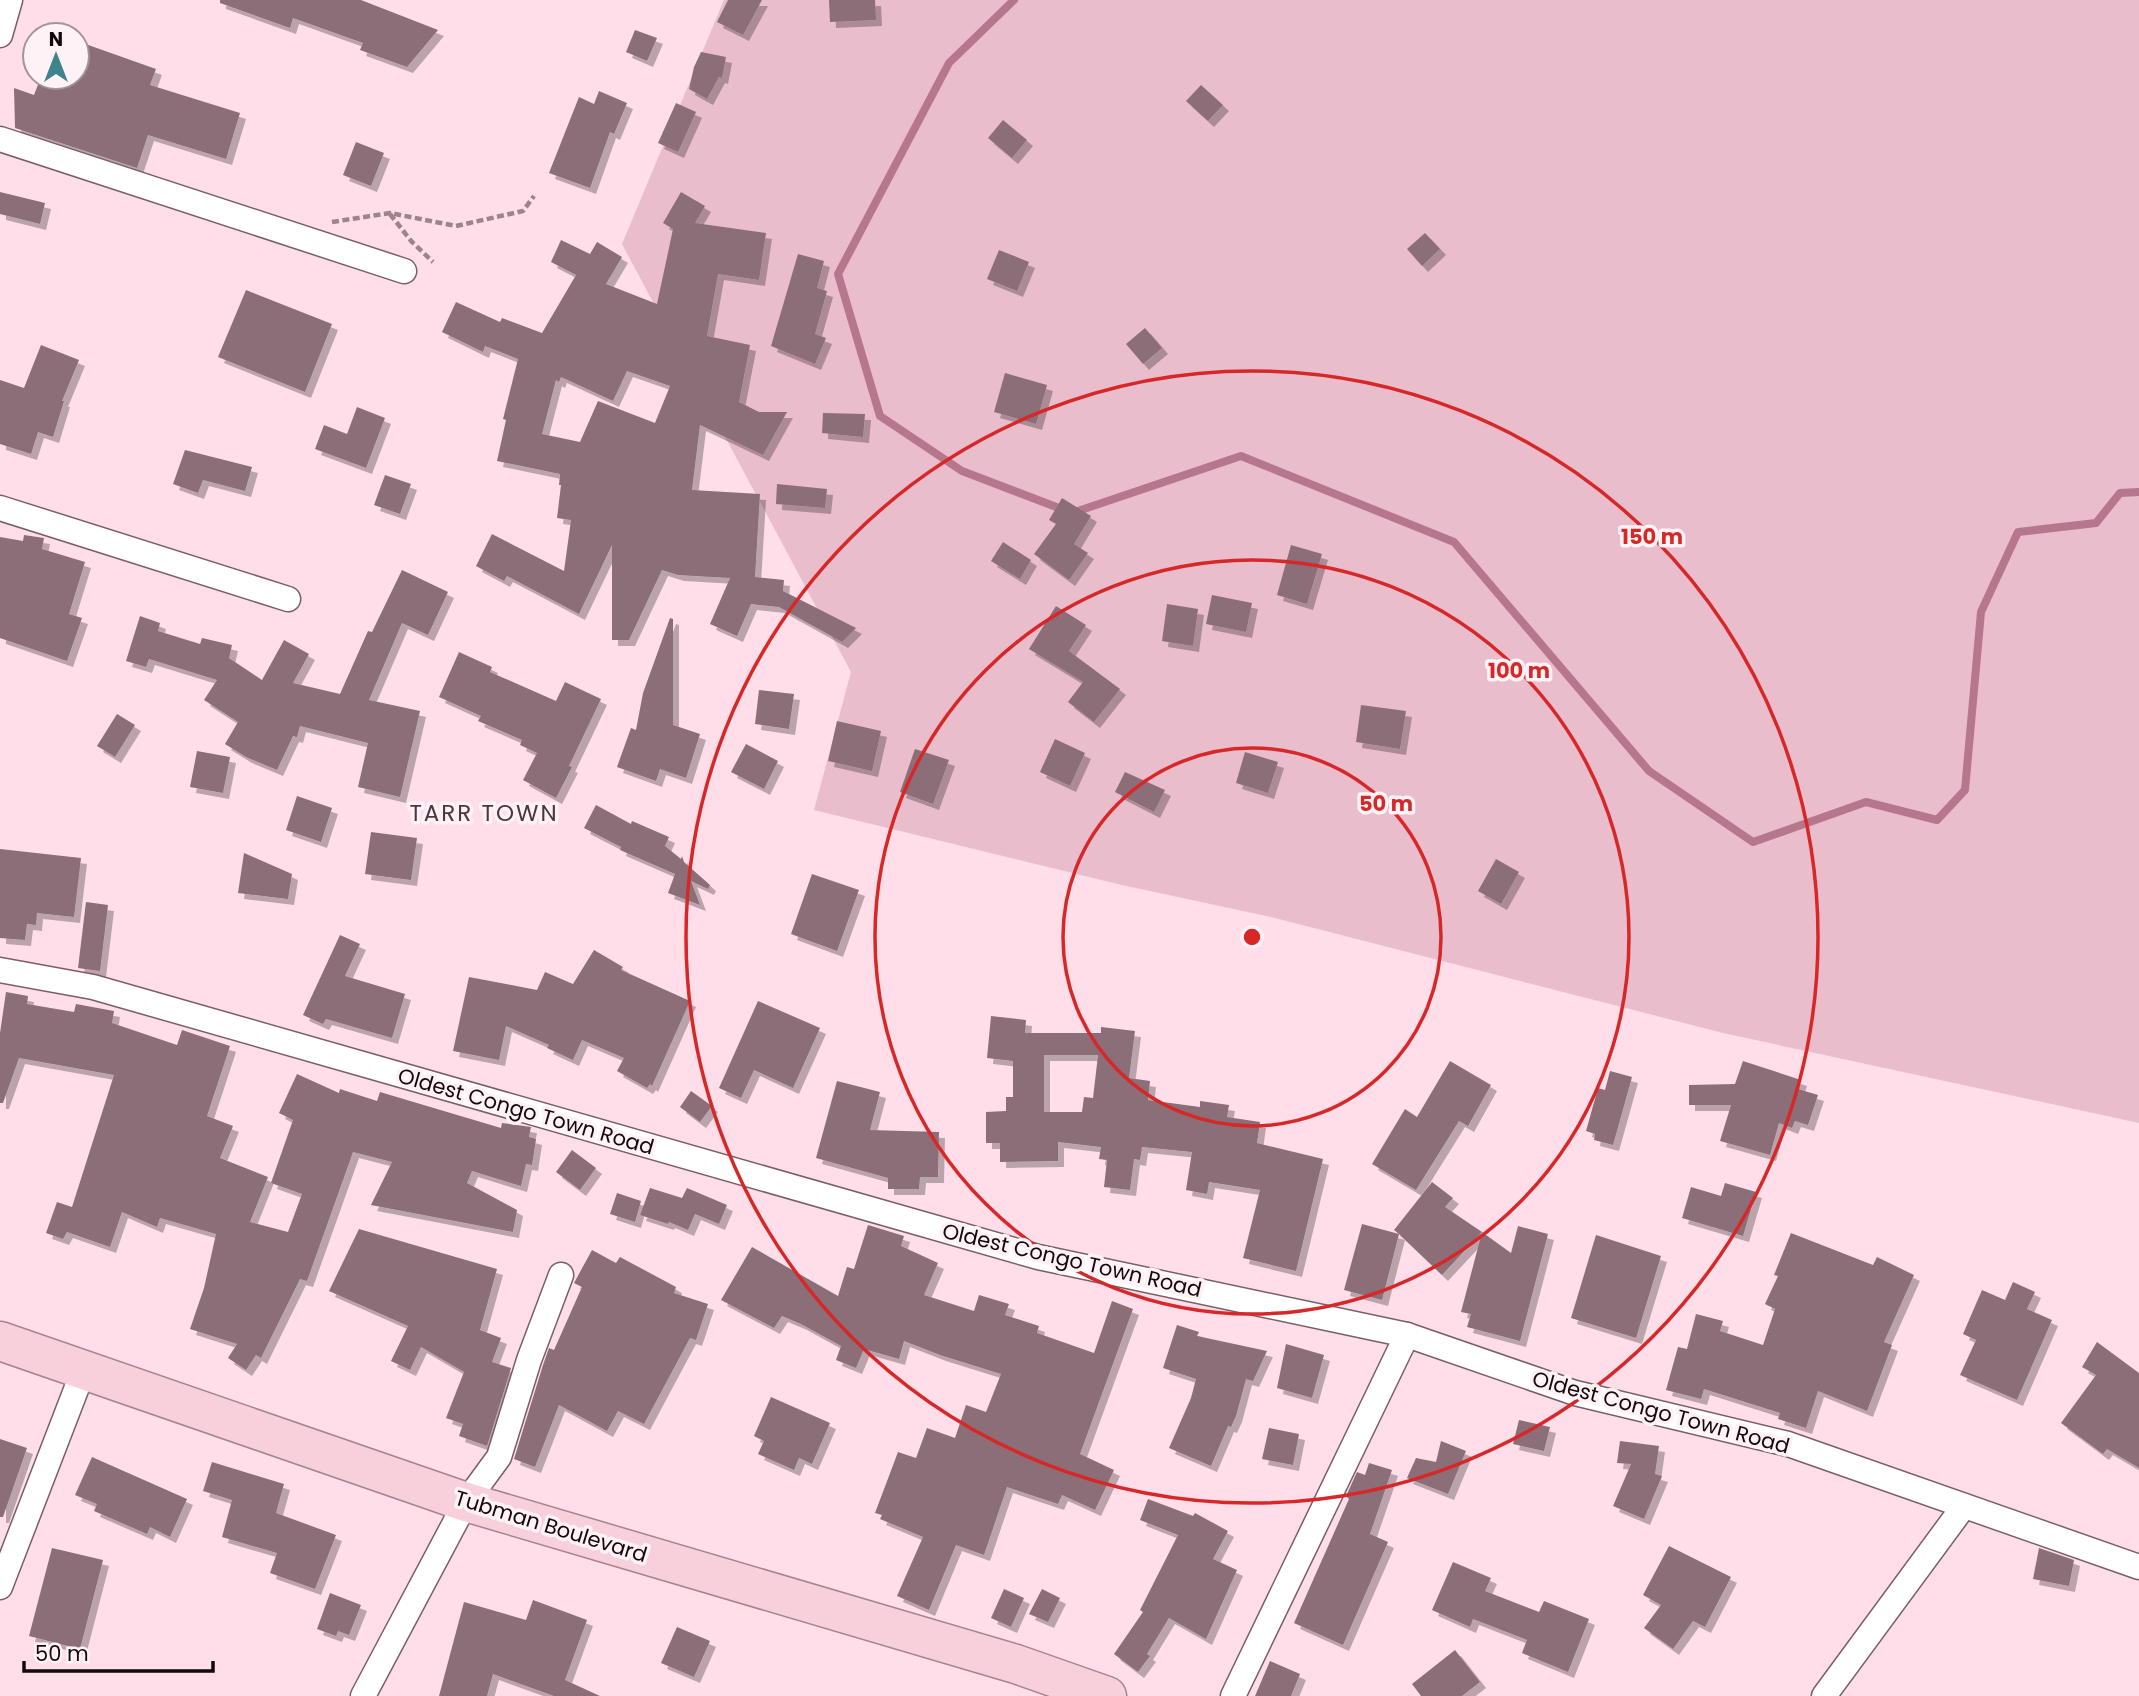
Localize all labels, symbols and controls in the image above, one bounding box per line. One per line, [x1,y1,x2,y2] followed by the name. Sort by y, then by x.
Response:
[21,21,91,91] north arrow
[49,26,63,53] text: N
[1621,522,1683,551] text: 150 m
[1488,656,1550,685] text: 100 m
[1359,789,1413,818] text: 50 m
[409,797,559,829] district label: TARR TOWN
[1240,925,1264,949] centre of rings
[395,1061,657,1161] street label: Oldest Congo Town Road
[940,1216,1204,1304] street label: Oldest Congo Town Road
[1529,1364,1793,1460] street label: Oldest Congo Town Road
[451,1483,651,1569] street label: Tubman Boulevard
[24,1630,214,1674] scale bar
[35,1639,89,1668] text: 50 m

